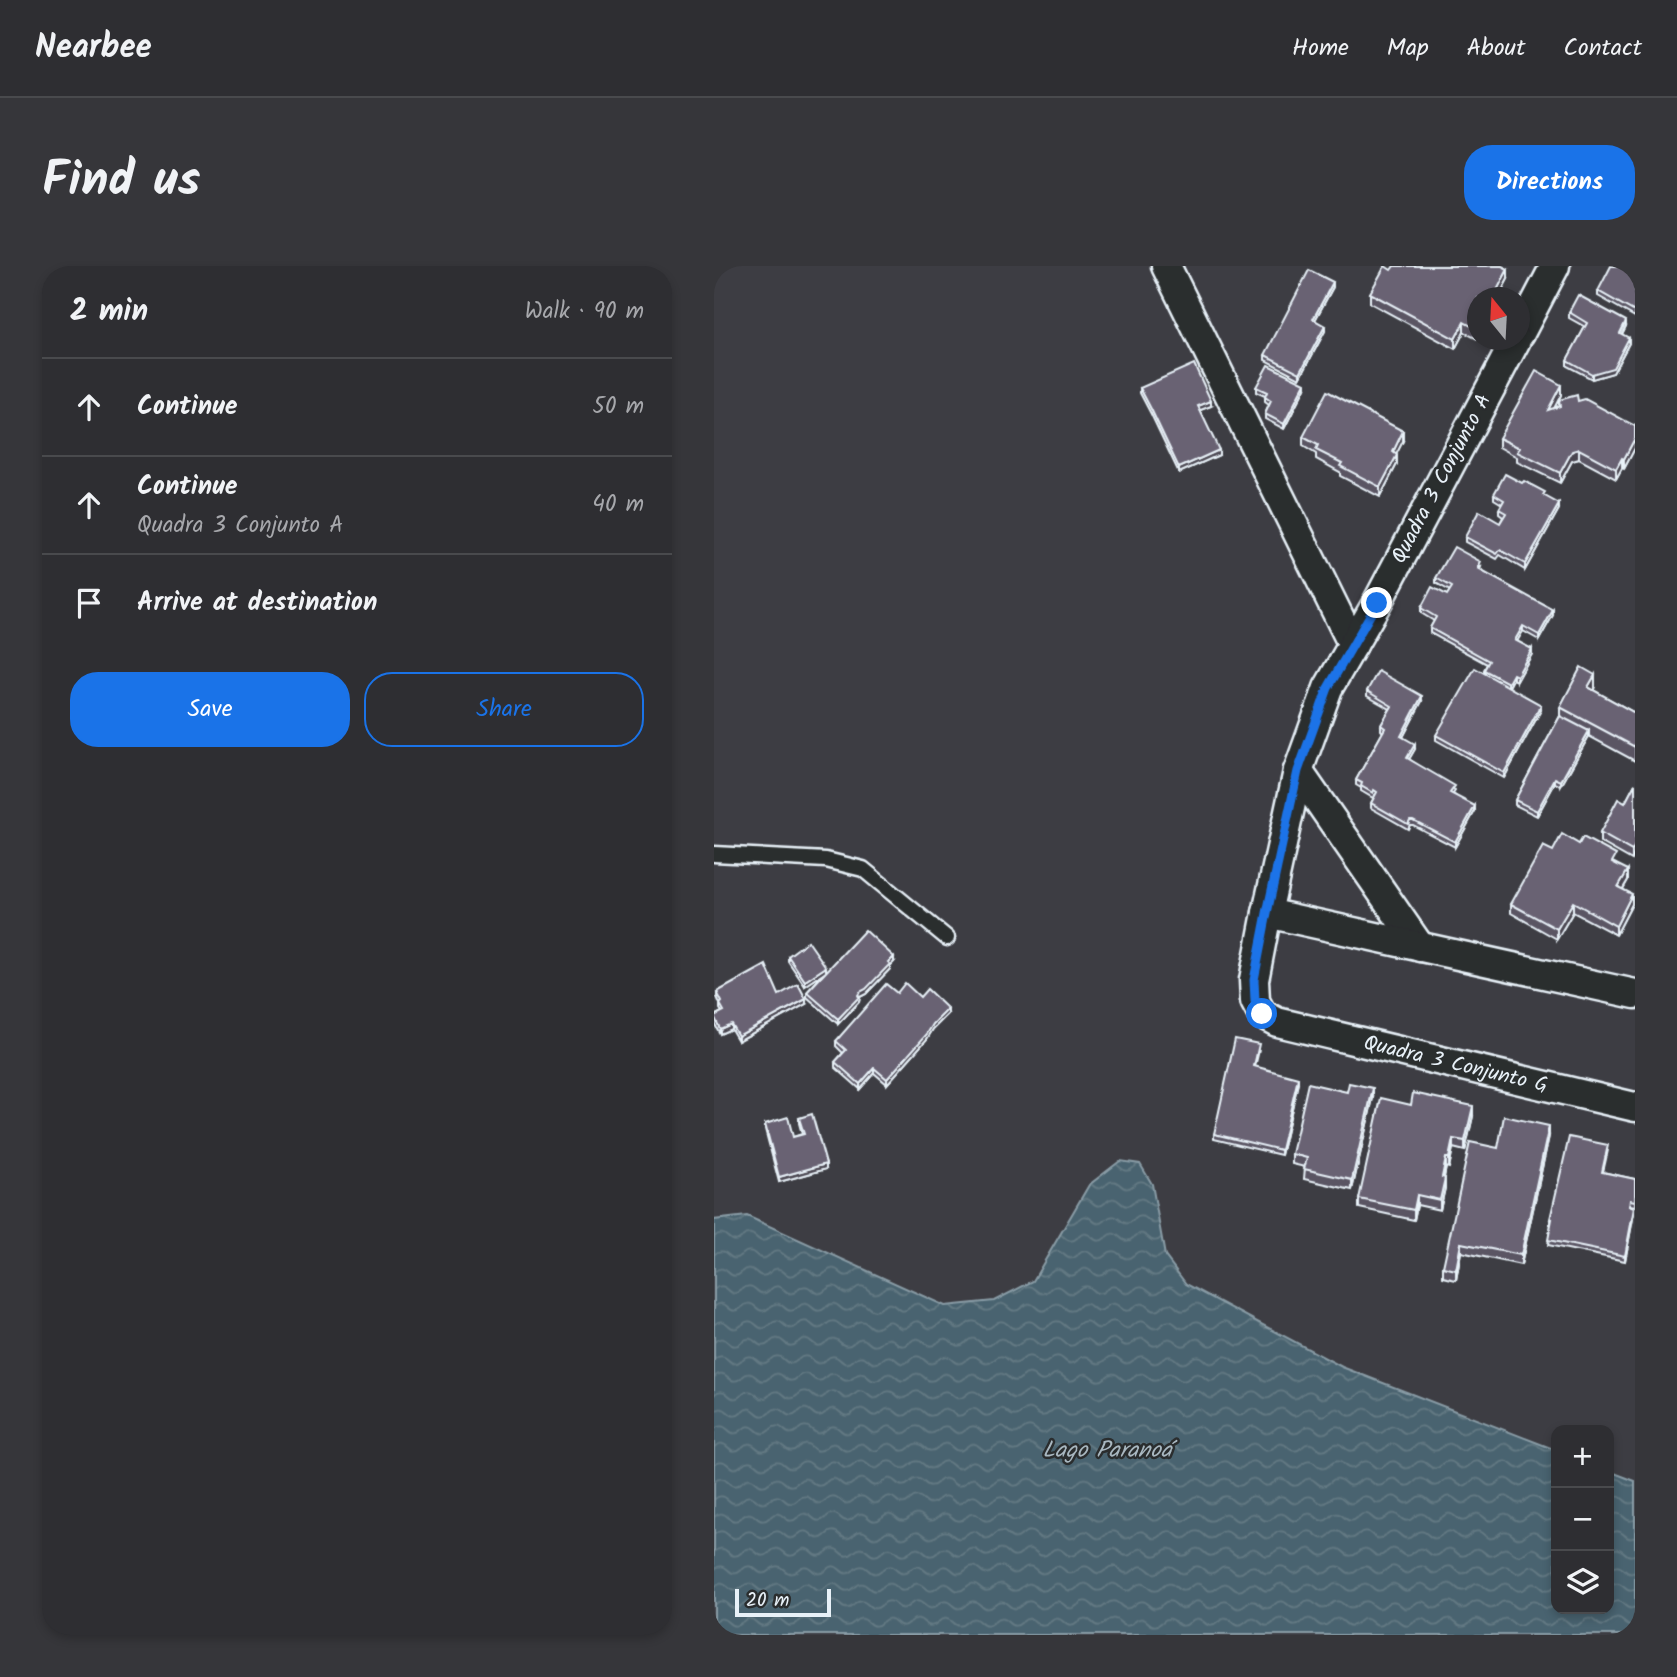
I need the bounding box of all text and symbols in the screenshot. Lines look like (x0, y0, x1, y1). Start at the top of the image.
text: Nearbee (35, 22, 152, 75)
text: Home (1292, 29, 1349, 68)
text: Map (1387, 29, 1429, 68)
text: About (1467, 29, 1525, 68)
text: Contact (1563, 29, 1642, 68)
text: Find us (42, 143, 200, 221)
button: Directions (1464, 145, 1635, 220)
north arrow (1467, 287, 1530, 350)
text: 2 min (70, 288, 148, 336)
text: Walk · 90 m (525, 294, 644, 330)
text: Continue (137, 386, 238, 428)
icon: ahead (70, 388, 108, 426)
street label: Quadra 3 Conjunto A (1383, 388, 1501, 570)
text: 50 m (593, 389, 644, 425)
text: Continue (137, 466, 238, 508)
icon: ahead (70, 486, 108, 524)
text: 40 m (592, 487, 644, 523)
text: Quadra 3 Conjunto A (137, 508, 343, 544)
text: Arrive at destination (137, 582, 377, 624)
icon: arrive (70, 584, 108, 622)
route end (1361, 587, 1392, 618)
button: Save (70, 672, 350, 747)
button: Share (364, 672, 644, 747)
route start (1246, 998, 1277, 1029)
street label: Quadra 3 Conjunto G (1360, 1027, 1551, 1102)
map controls (1551, 1425, 1614, 1614)
button: + (1551, 1425, 1614, 1488)
water label: Lago Paranoá (1042, 1433, 1178, 1469)
button: − (1551, 1488, 1614, 1551)
button: layers (1551, 1551, 1614, 1614)
scale bar (735, 1586, 831, 1618)
text: 20 m (746, 1586, 789, 1616)

